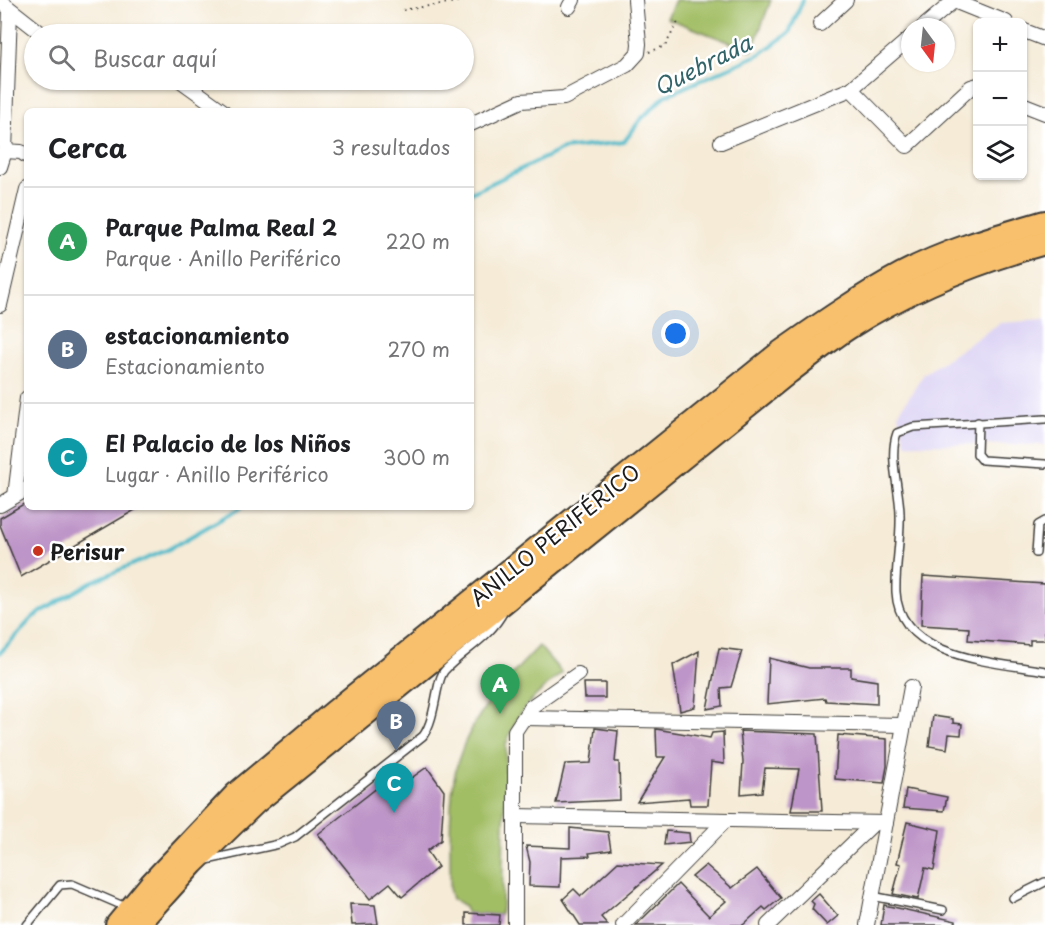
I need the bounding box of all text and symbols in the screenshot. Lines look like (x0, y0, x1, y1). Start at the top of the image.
north arrow (901, 18, 955, 72)
map controls (973, 18, 1027, 180)
button: + (973, 18, 1027, 72)
search box (24, 24, 474, 90)
water label: Quebrada (647, 25, 758, 103)
icon: search (45, 41, 78, 74)
text: Buscar aquí (93, 41, 217, 74)
button: − (973, 72, 1027, 126)
button: layers (973, 126, 1027, 180)
text: Cerca (48, 128, 127, 167)
text: 3 resultados (332, 132, 450, 162)
text: Parque Palma Real 2 (105, 210, 337, 243)
text: A (60, 226, 75, 256)
text: 220 m (386, 226, 450, 256)
text: Parque · Anillo Periférico (105, 243, 341, 273)
text: estacionamiento (105, 318, 289, 351)
your location (661, 319, 690, 348)
text: B (61, 334, 74, 364)
text: 270 m (387, 334, 450, 364)
text: Estacionamiento (105, 351, 265, 381)
text: El Palacio de los Niños (105, 426, 351, 459)
text: C (60, 442, 75, 472)
text: 300 m (383, 442, 450, 472)
street label: ANILLO PERIFÉRICO (462, 455, 646, 613)
text: Lugar · Anillo Periférico (105, 459, 328, 489)
place label: Perisur (50, 535, 125, 567)
marker: Perisur (31, 544, 45, 558)
pin: A (480, 664, 520, 714)
pin: B (376, 702, 416, 751)
pin: C (374, 764, 414, 813)

